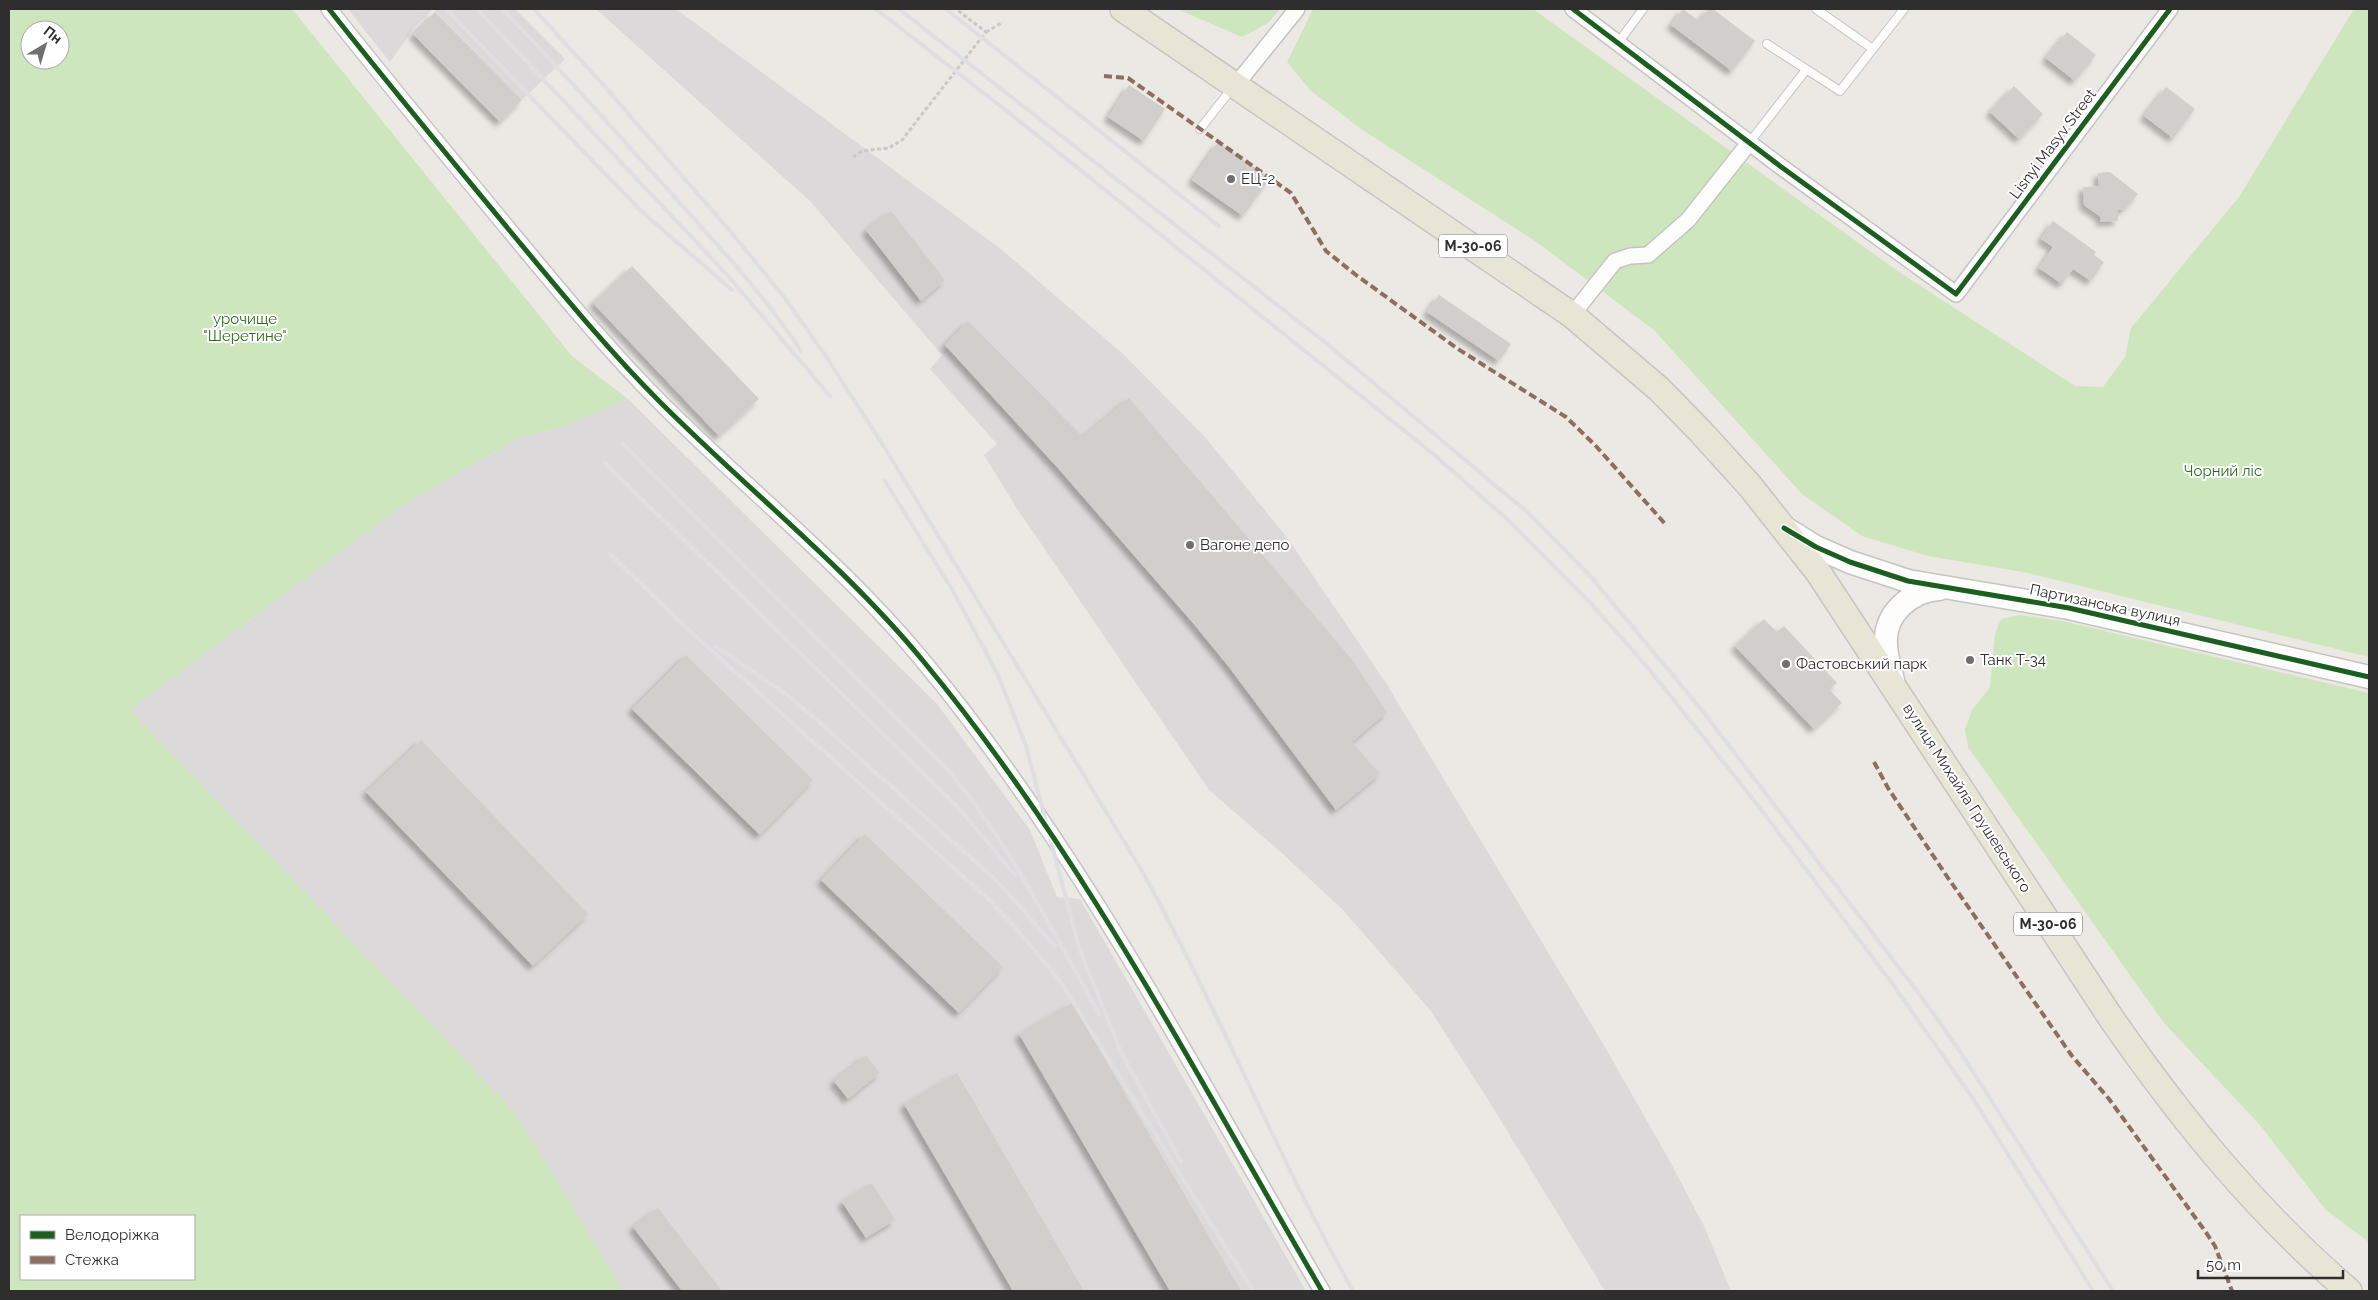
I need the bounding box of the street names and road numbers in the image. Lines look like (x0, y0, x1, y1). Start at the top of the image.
street label: Lisnyi Masyv Street (2006, 86, 2100, 202)
road number: М-30-06 (1439, 235, 1507, 258)
street label: Партизанська вулиця (2028, 580, 2182, 630)
street label: вулиця Михайла Грушевського (1899, 700, 2035, 896)
road number: М-30-06 (2014, 912, 2082, 936)

